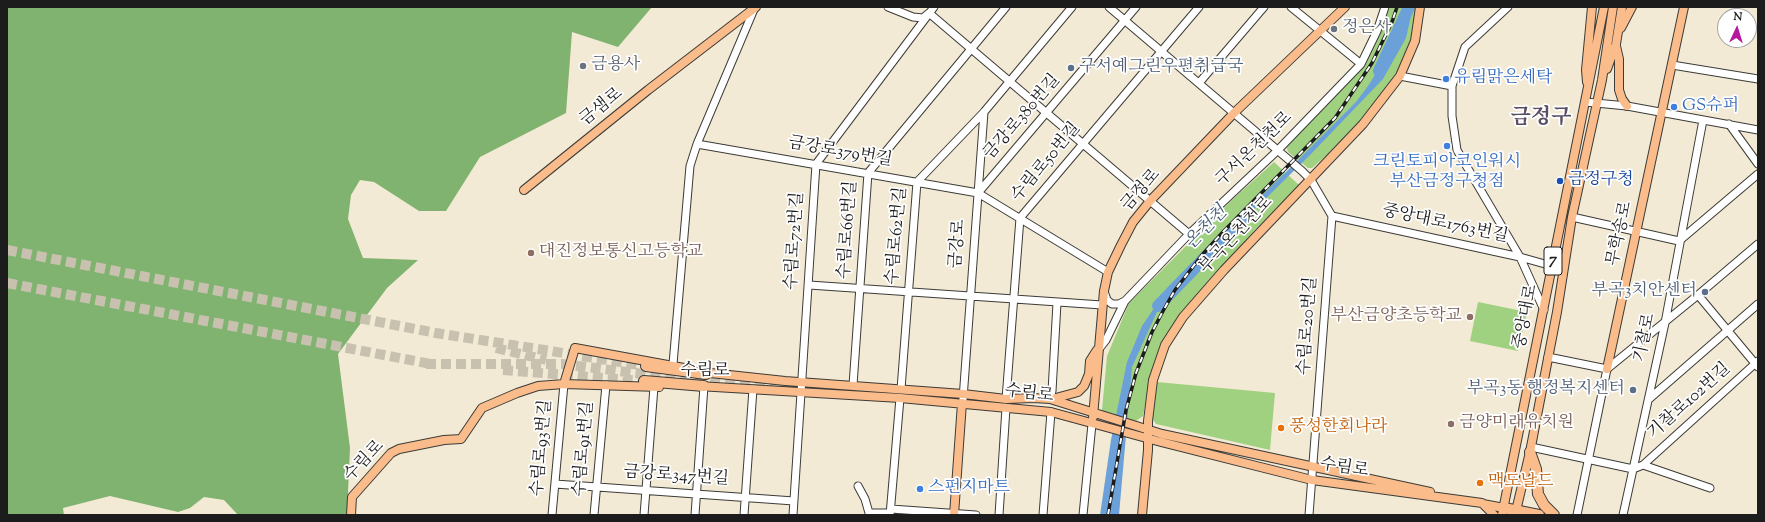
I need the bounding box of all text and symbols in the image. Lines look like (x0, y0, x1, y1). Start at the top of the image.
north arrow (1717, 8, 1757, 48)
text: N (1733, 9, 1743, 25)
place label: 정은사 (1342, 19, 1391, 39)
marker: 정은사 (1329, 24, 1339, 34)
place label: 금용사 (591, 56, 640, 76)
place label: 구서예그린우편취급국 (1079, 58, 1243, 78)
marker: 금용사 (578, 61, 588, 71)
marker: 구서예그린우편취급국 (1066, 63, 1076, 73)
place label: 유림맑은세탁 (1454, 69, 1553, 89)
street label: 금강로380번길 (980, 71, 1066, 165)
marker: 유림맑은세탁 (1441, 74, 1451, 84)
street label: 금샘로 (576, 85, 628, 131)
place label: GS슈퍼 (1682, 97, 1739, 117)
marker: GS슈퍼 (1669, 102, 1679, 112)
district label: 금정구 (1511, 106, 1571, 132)
street label: 구서온천천로 (1212, 108, 1298, 192)
street label: 수림로50번길 (1008, 119, 1086, 207)
street label: 금강로379번길 (786, 134, 894, 172)
marker: 크린토피아코인워시 부산금정구청점 (1442, 141, 1452, 151)
place label: 크린토피아코인워시 부산금정구청점 (1373, 153, 1521, 193)
street label: 금정로 (1118, 166, 1166, 216)
place label: 금정구청 (1568, 171, 1634, 191)
marker: 금정구청 (1555, 176, 1565, 186)
street label: 수림로66번길 (835, 180, 863, 280)
street label: 수림로62번길 (884, 186, 912, 286)
street label: 수림로72번길 (782, 191, 810, 291)
street label: 부곡온천천로 (1196, 193, 1278, 279)
street label: 무학송로 (1604, 200, 1638, 268)
street label: 중앙대로1763번길 (1380, 202, 1510, 248)
water label: 온천천 (1181, 203, 1233, 255)
street label: 금강로 (947, 219, 971, 269)
place label: 대진정보통신고등학교 (539, 243, 703, 263)
road number: 7 (1544, 247, 1562, 275)
marker: 대진정보통신고등학교 (526, 248, 536, 258)
street label: 수림로20번길 (1295, 276, 1323, 376)
place label: 부곡3치안센터 (1592, 282, 1697, 302)
street label: 중앙대로 (1511, 283, 1543, 351)
marker: 부곡3치안센터 (1700, 287, 1710, 297)
place label: 부산금양초등학교 (1331, 307, 1462, 327)
marker: 부산금양초등학교 (1465, 312, 1475, 322)
street label: 기찰로 (1631, 312, 1661, 364)
street label: 기찰로102번길 (1644, 359, 1736, 445)
street label: 수림로 (680, 361, 730, 383)
place label: 부곡3동 행정복지센터 (1467, 380, 1625, 400)
street label: 수림로 (1003, 382, 1055, 408)
marker: 부곡3동 행정복지센터 (1628, 385, 1638, 395)
street label: 수림로93번길 (529, 399, 557, 497)
street label: 수림로91번길 (571, 400, 599, 498)
place label: 금양미래유치원 (1459, 414, 1574, 434)
place label: 풍성한회나라 (1289, 418, 1388, 438)
marker: 금양미래유치원 (1446, 419, 1456, 429)
marker: 풍성한회나라 (1276, 423, 1286, 433)
street label: 수림로 (341, 437, 389, 487)
street label: 수림로 (1318, 455, 1370, 483)
street label: 금강로347번길 (622, 463, 730, 491)
place label: 맥도날드 (1488, 473, 1554, 493)
marker: 맥도날드 (1475, 478, 1485, 488)
place label: 스펀지마트 (928, 479, 1010, 499)
marker: 스펀지마트 (915, 484, 925, 494)

